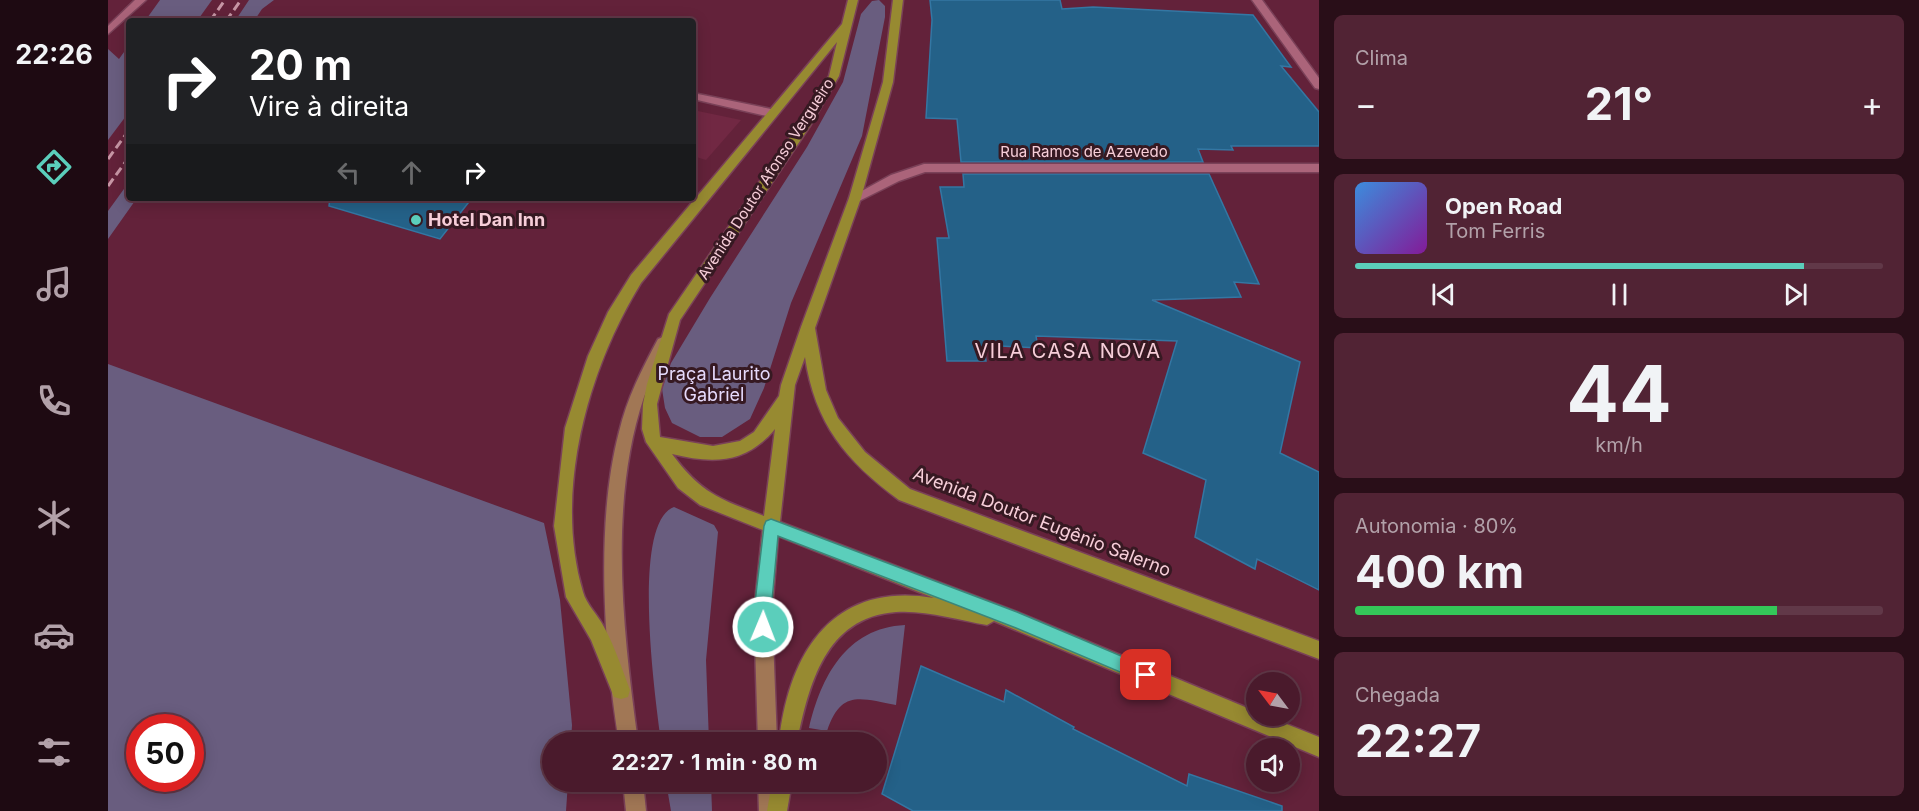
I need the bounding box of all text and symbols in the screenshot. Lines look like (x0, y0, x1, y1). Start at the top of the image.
text: 22:26 (15, 38, 93, 71)
text: 20 m (249, 39, 352, 90)
icon: right (150, 42, 228, 120)
text: Clima (1355, 46, 1408, 70)
street label: Avenida Doutor Afonso Vergueiro (693, 75, 838, 283)
text: 21° (1585, 76, 1653, 131)
text: − (1355, 84, 1377, 124)
text: + (1861, 84, 1883, 124)
text: Vire à direita (249, 90, 409, 123)
street label: Rua Ramos de Azevedo (1000, 142, 1168, 161)
icon: directions (33, 146, 75, 188)
icon: left (332, 156, 365, 189)
icon: ahead (395, 156, 428, 189)
icon: right (458, 156, 491, 189)
text: Open Road (1445, 193, 1562, 219)
place label: Hotel Dan Inn (428, 209, 545, 230)
marker: Hotel Dan Inn (409, 213, 423, 227)
text: Tom Ferris (1445, 219, 1545, 243)
icon: music (33, 263, 75, 305)
icon: previous (1427, 278, 1460, 311)
icon: pause (1603, 278, 1636, 311)
icon: next (1779, 278, 1812, 311)
district label: VILA CASA NOVA (974, 339, 1162, 363)
text: 44 (1566, 346, 1672, 441)
park label: Praça Laurito Gabriel (658, 363, 770, 405)
icon: phone (33, 380, 75, 422)
text: km/h (1595, 433, 1643, 457)
street label: Avenida Doutor Eugênio Salerno (910, 463, 1174, 580)
icon: climate (33, 497, 75, 539)
text: Autonomia · 80% (1355, 514, 1518, 538)
text: 400 km (1355, 544, 1524, 599)
position arrow (731, 595, 795, 659)
icon: car (33, 614, 75, 656)
pin (1120, 649, 1171, 700)
icon: arrive (1129, 658, 1162, 691)
north arrow (1246, 672, 1300, 726)
map controls (1246, 672, 1300, 792)
text: Chegada (1355, 683, 1440, 707)
text: 22:27 (1355, 713, 1481, 768)
speed limit sign: 50 (126, 714, 204, 792)
icon: filters (33, 731, 75, 773)
button: sound (1246, 738, 1300, 792)
text: 22:27 · 1 min · 80 m (611, 749, 818, 775)

